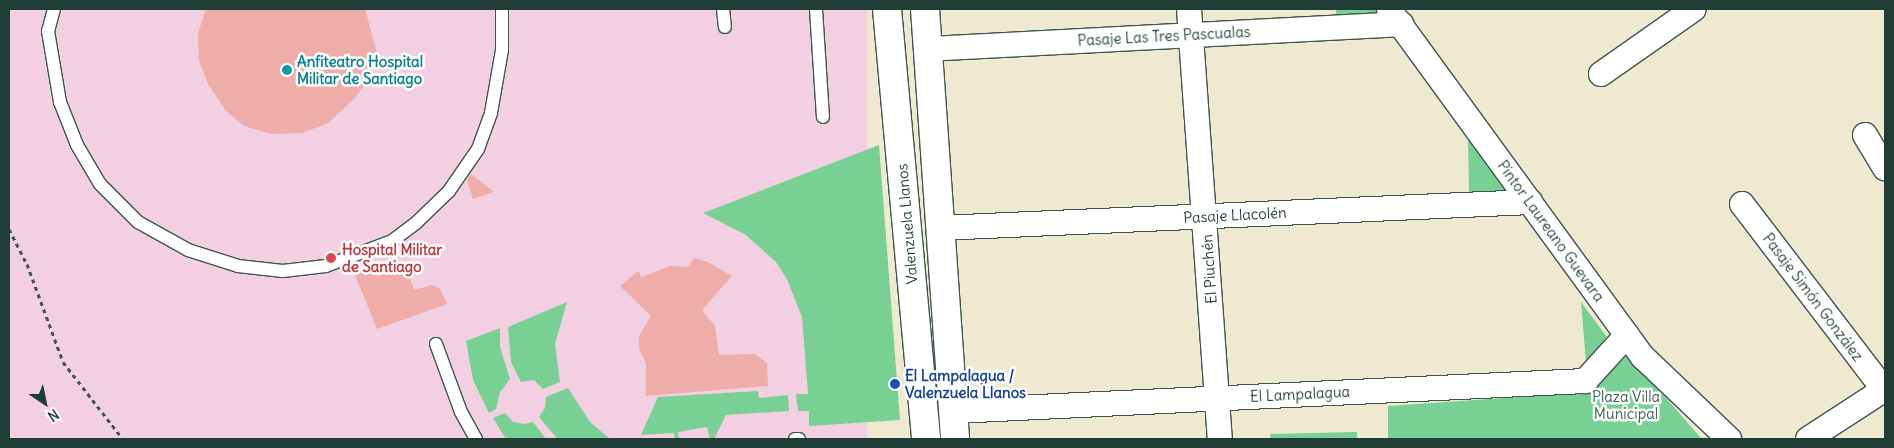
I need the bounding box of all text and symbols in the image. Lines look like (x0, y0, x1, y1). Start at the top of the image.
street label: Pasaje Las Tres Pascualas (1077, 22, 1251, 50)
place label: Anfiteatro Hospital Militar de Santiago (297, 52, 423, 87)
marker: Anfiteatro Hospital Militar de Santiago (281, 64, 293, 76)
street label: Pintor Laureano Guevara (1494, 157, 1608, 305)
street label: Valenzuela Llanos (893, 163, 921, 285)
street label: Pasaje Llacolén (1183, 203, 1287, 227)
street label: Pasaje Simón González (1759, 230, 1867, 364)
street label: El Piuchén (1198, 234, 1220, 304)
place label: Hospital Militar de Santiago (342, 240, 442, 275)
marker: Hospital Militar de Santiago (324, 251, 338, 265)
place label: El Lampalagua / Valenzuela Llanos (905, 366, 1026, 401)
north arrow (20, 378, 70, 428)
marker: El Lampalagua / Valenzuela Llanos (889, 378, 901, 390)
street label: El Lampalagua (1250, 382, 1350, 406)
park label: Plaza Villa Municipal (1592, 387, 1660, 422)
text: N (44, 405, 62, 426)

